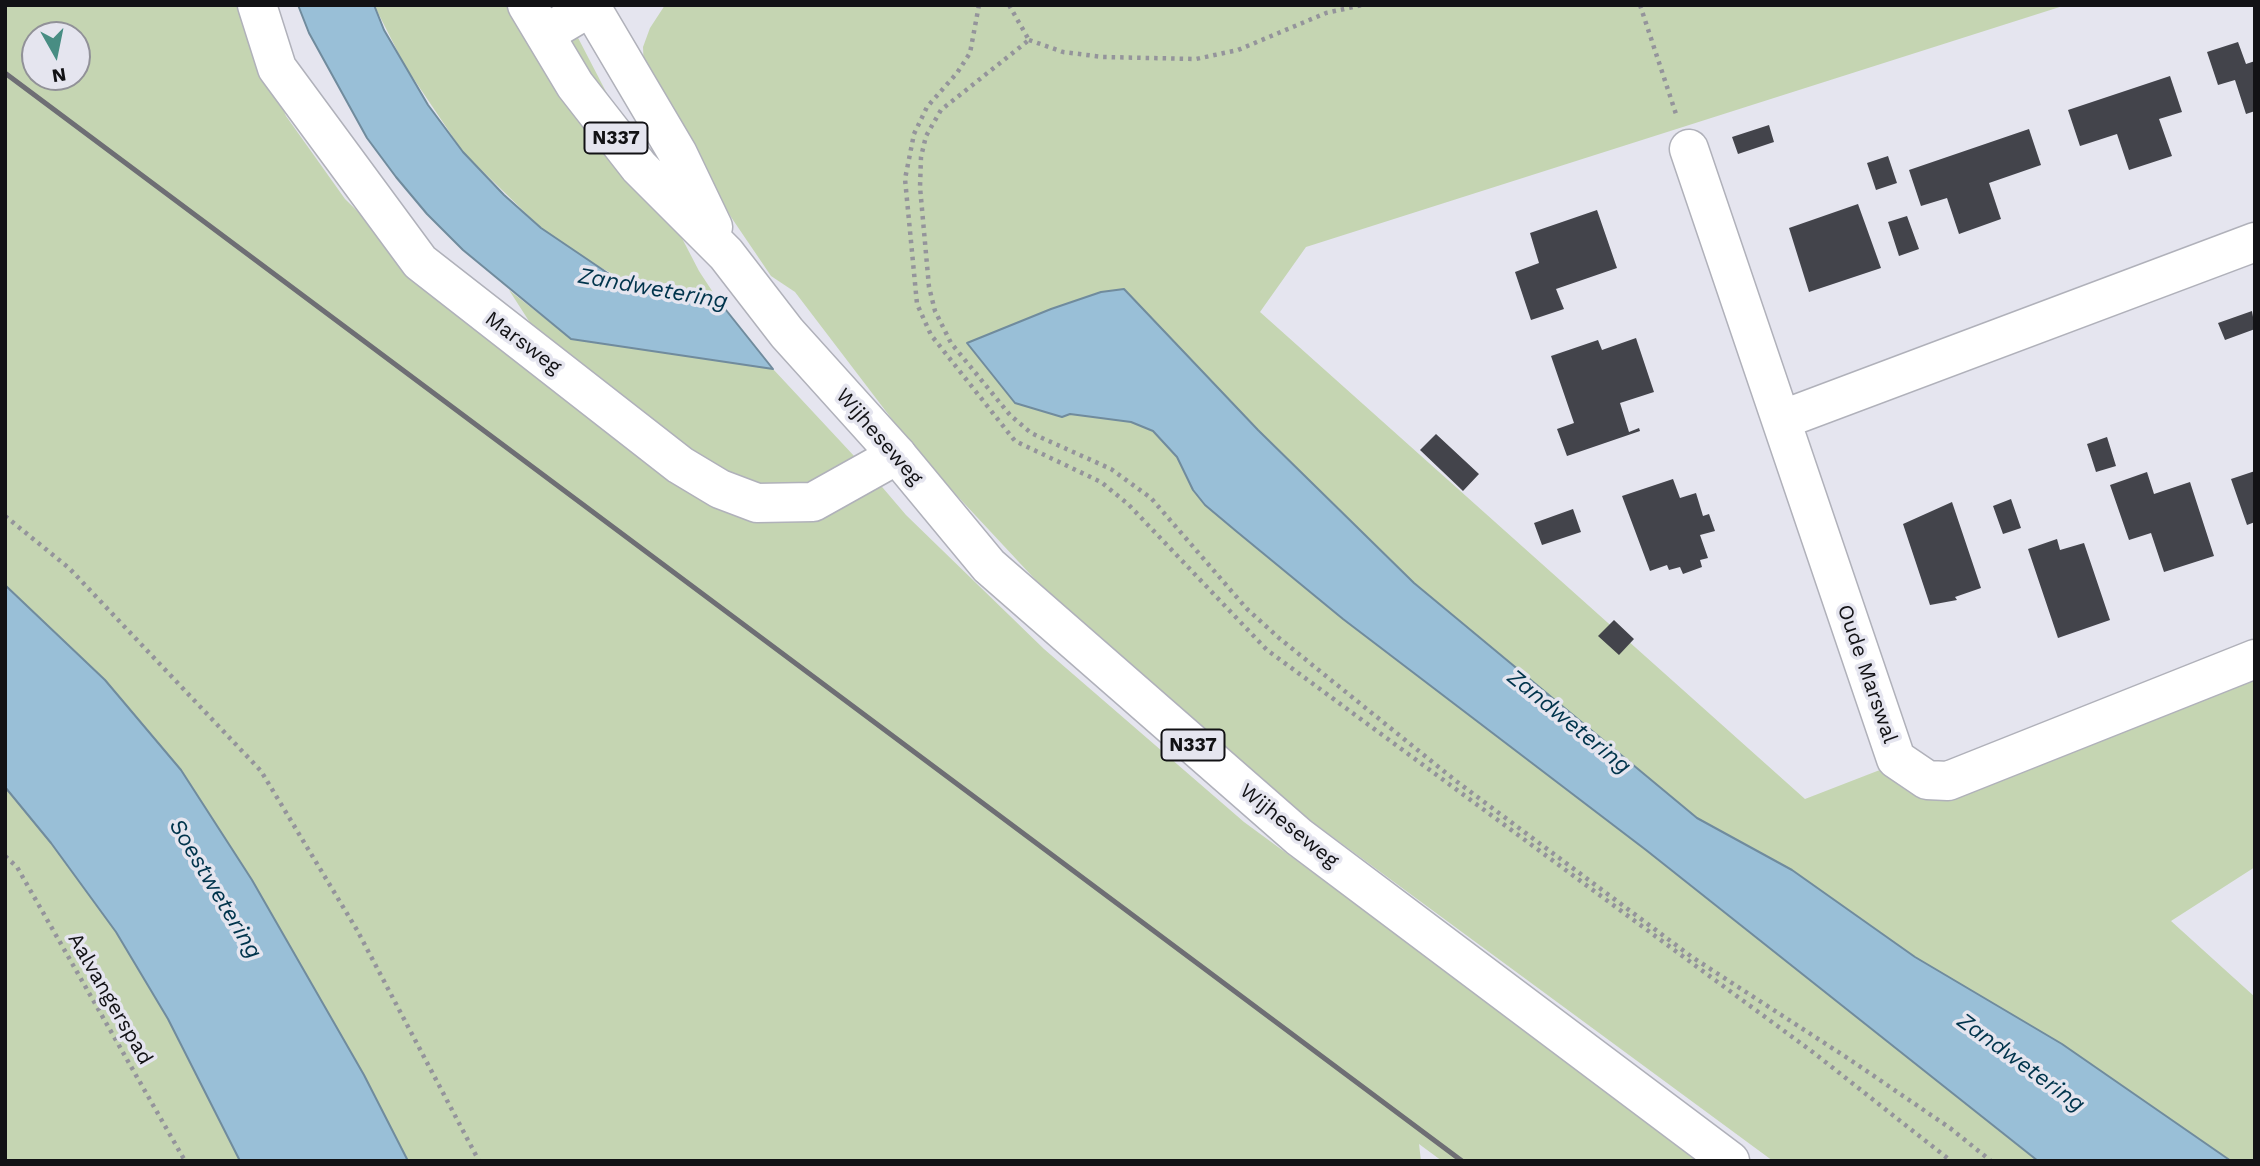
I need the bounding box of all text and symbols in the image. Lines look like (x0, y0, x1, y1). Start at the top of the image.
north arrow (21, 21, 91, 91)
text: N (50, 63, 68, 88)
road number: N337 (584, 122, 648, 154)
water label: Zandwetering (576, 262, 730, 316)
street label: Marsweg (480, 306, 566, 380)
street label: Wijheseweg (830, 383, 928, 491)
street label: Oude Marswal (1831, 601, 1903, 747)
water label: Zandwetering (1502, 664, 1636, 780)
road number: N337 (1162, 730, 1224, 760)
street label: Wijheseweg (1234, 778, 1344, 874)
water label: Soestwetering (162, 814, 268, 964)
street label: Aalvangerspad (62, 929, 158, 1069)
water label: Zandwetering (1952, 1007, 2090, 1119)

